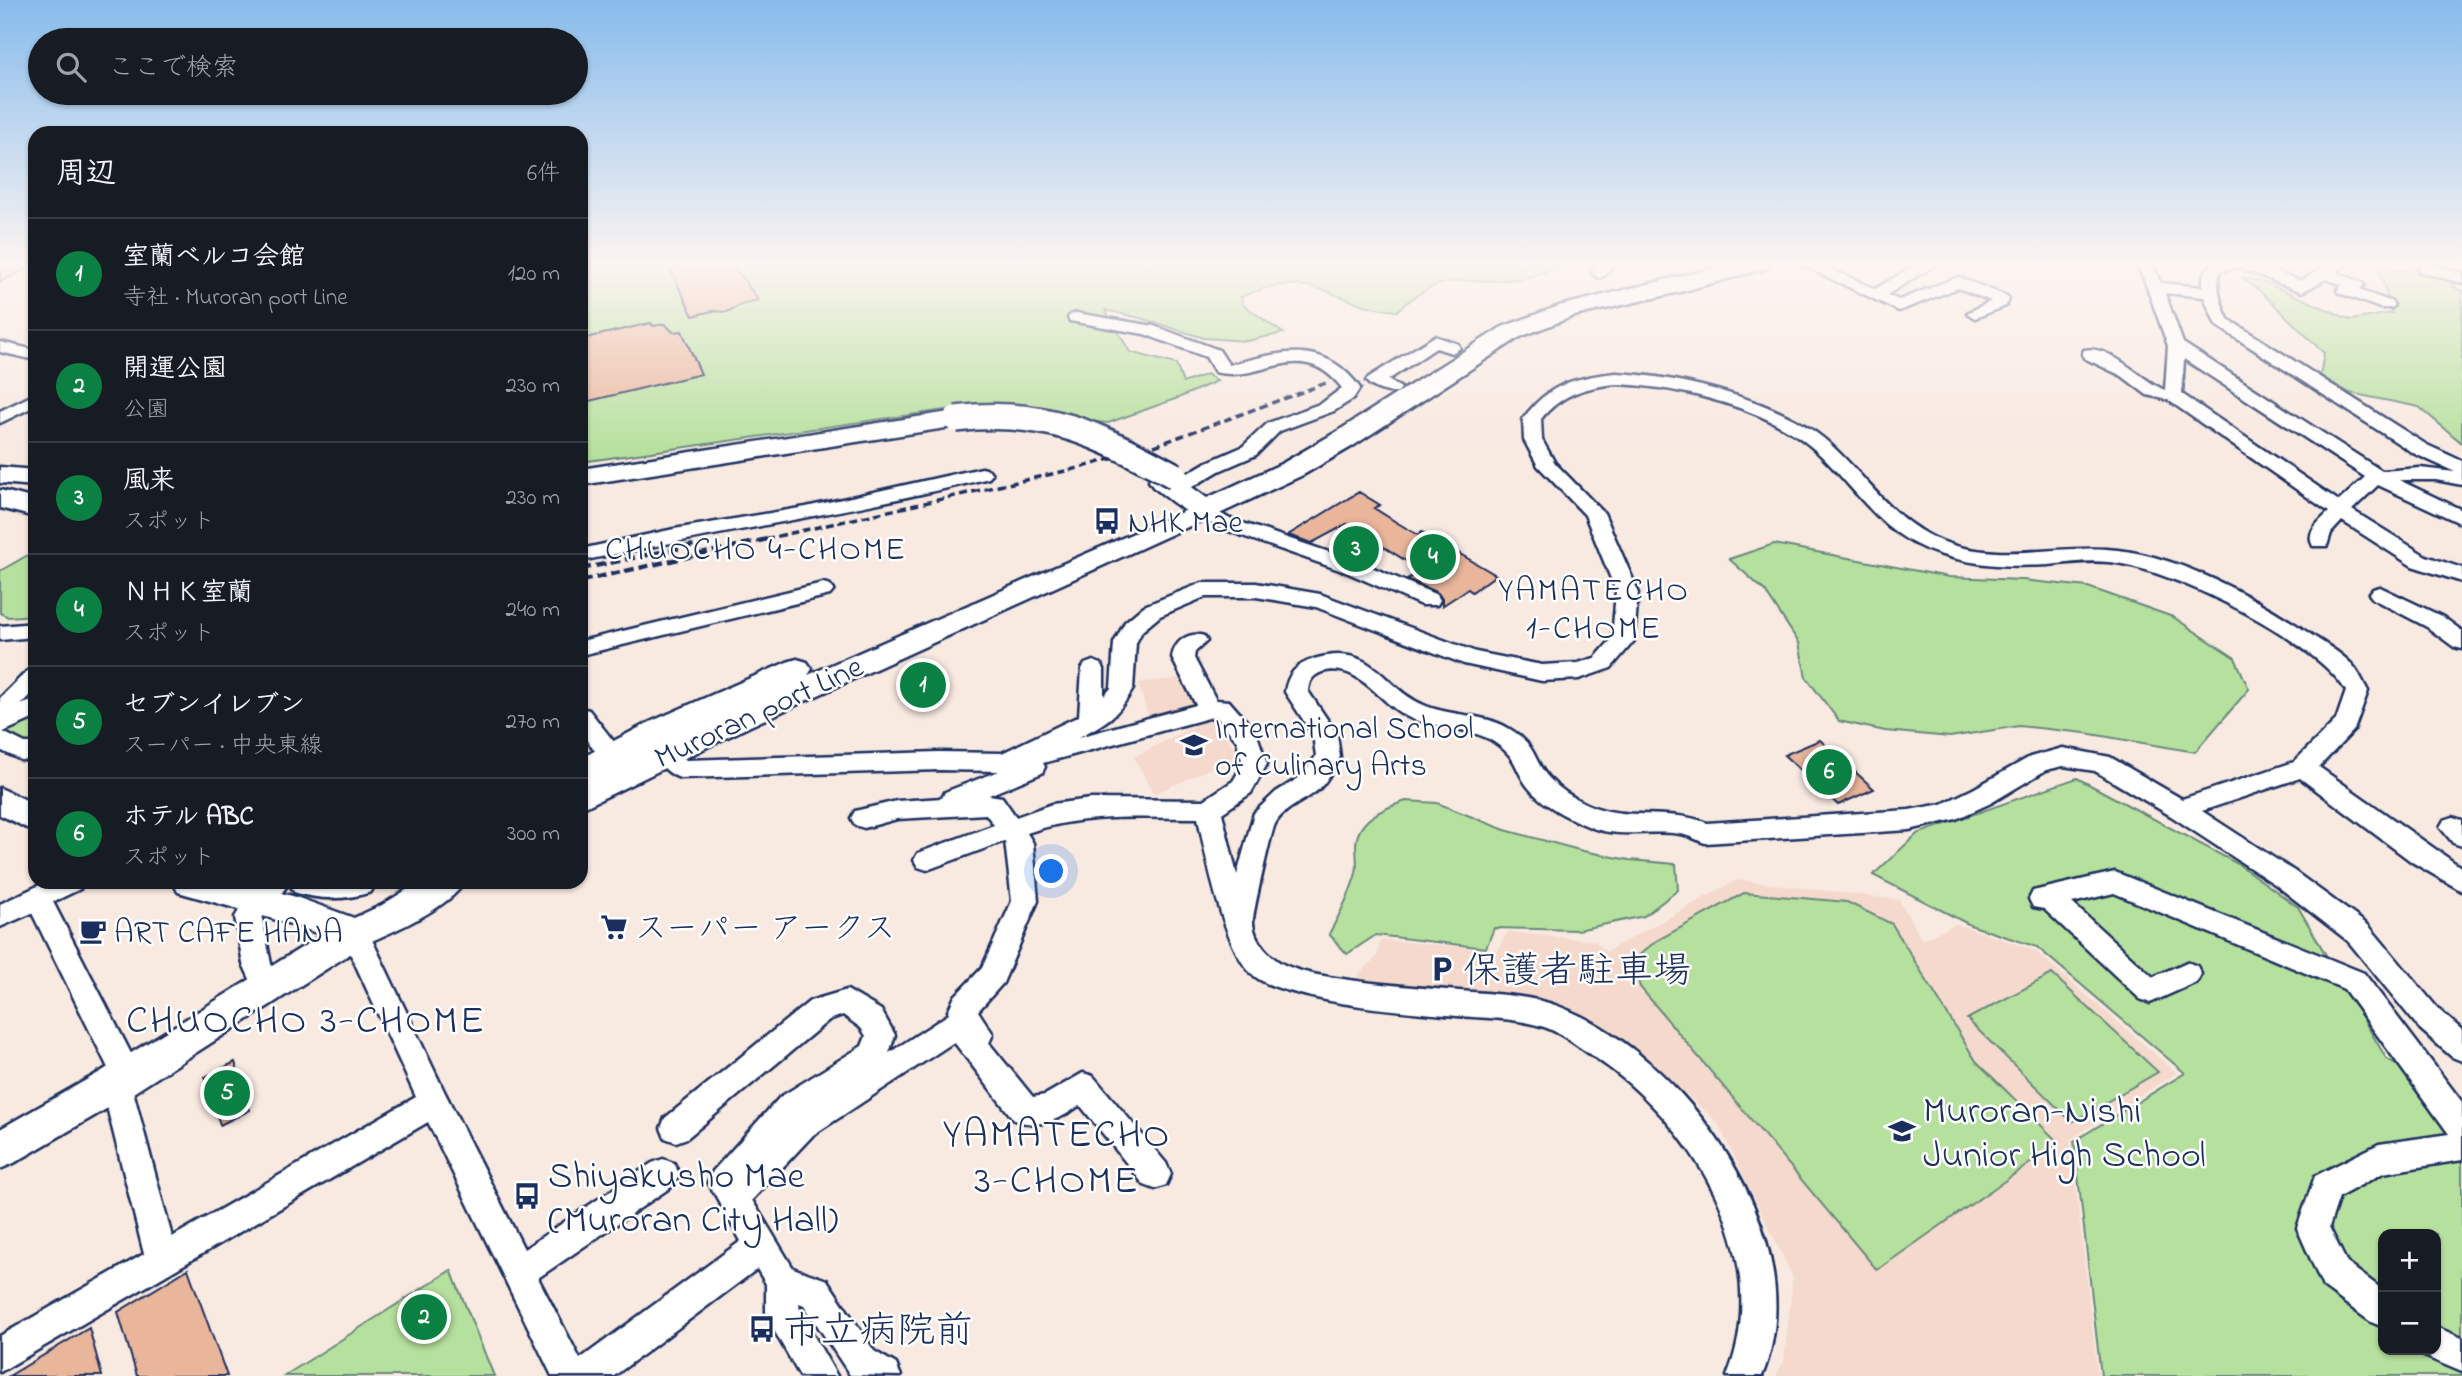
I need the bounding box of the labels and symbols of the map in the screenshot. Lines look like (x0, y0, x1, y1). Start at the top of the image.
place label: NHK Mae (1128, 501, 1243, 548)
bus stop icon: NHK Mae (1092, 506, 1122, 536)
pin: 3 (1333, 523, 1379, 575)
district label: CHUOCHO 4-CHOME (605, 527, 907, 575)
pin: 4 (1410, 531, 1456, 583)
district label: YAMATECHO 1-CHOME (1498, 568, 1690, 654)
street label: Muroran port Line (647, 645, 872, 783)
pin: 1 (900, 659, 946, 711)
place label: International School of Culinary Arts (1215, 707, 1474, 791)
school or university icon: International School of Culinary Arts (1179, 730, 1209, 760)
pin: 6 (1806, 746, 1852, 798)
your location (1034, 854, 1068, 888)
place label: スーパー アークス (635, 907, 896, 954)
place label: ART CAFE HANA (114, 911, 343, 958)
supermarket icon: スーパー アークス (599, 912, 629, 942)
cafe icon: ART CAFE HANA (78, 916, 108, 946)
place label: 保護者駐車場 (1463, 945, 1691, 1001)
parking icon: 保護者駐車場 (1427, 954, 1457, 984)
district label: CHUOCHO 3-CHOME (126, 993, 486, 1052)
pin: 5 (204, 1067, 250, 1119)
place label: Muroran-Nishi Junior High School (1923, 1085, 2206, 1185)
district label: YAMATECHO 3-CHOME (943, 1107, 1171, 1212)
school or university icon: Muroran-Nishi Junior High School (1887, 1116, 1917, 1146)
place label: Shiyakusho Mae (Muroran City Hall) (548, 1150, 838, 1250)
bus stop icon: Shiyakusho Mae (Muroran City Hall) (512, 1181, 542, 1211)
pin: 2 (401, 1291, 447, 1343)
place label: 市立病院前 (783, 1305, 973, 1361)
bus stop icon: 市立病院前 (747, 1314, 777, 1344)

